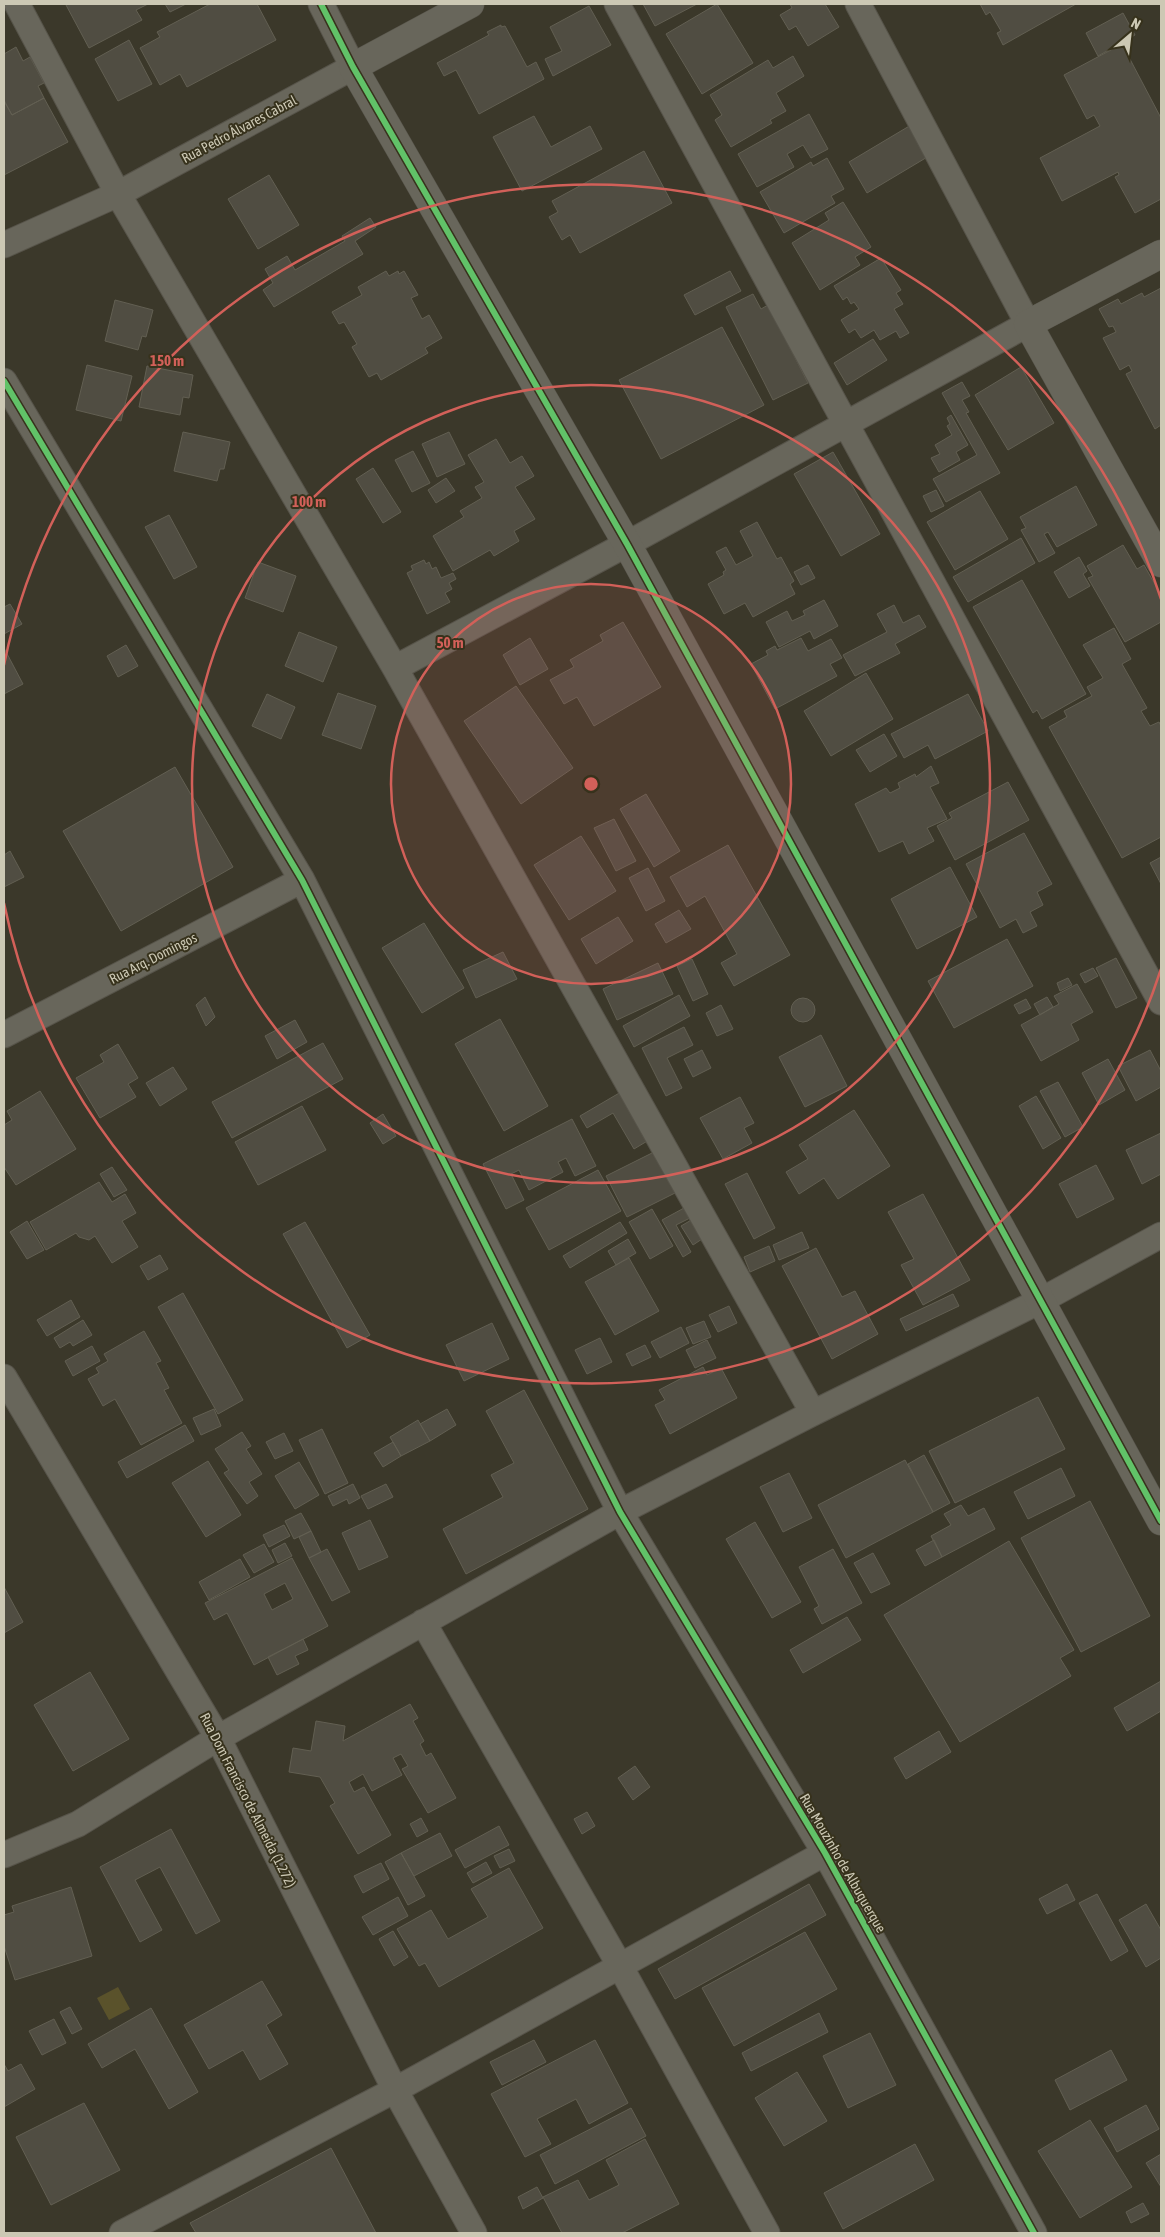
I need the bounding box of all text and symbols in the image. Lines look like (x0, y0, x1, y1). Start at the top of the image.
north arrow (1105, 10, 1155, 60)
text: N (1129, 15, 1144, 33)
street label: Rua Pedro Álvares Cabral (179, 92, 299, 166)
text: 150 m (150, 352, 184, 369)
text: 100 m (292, 493, 326, 510)
text: 50 m (437, 634, 464, 651)
centre of rings (582, 775, 600, 793)
street label: Rua Arq. Domingos (107, 929, 199, 987)
street label: Rua Dom Francisco de Almeida (1.272) (197, 1710, 299, 1890)
street label: Rua Mouzinho de Albuquerque (797, 1791, 889, 1935)

